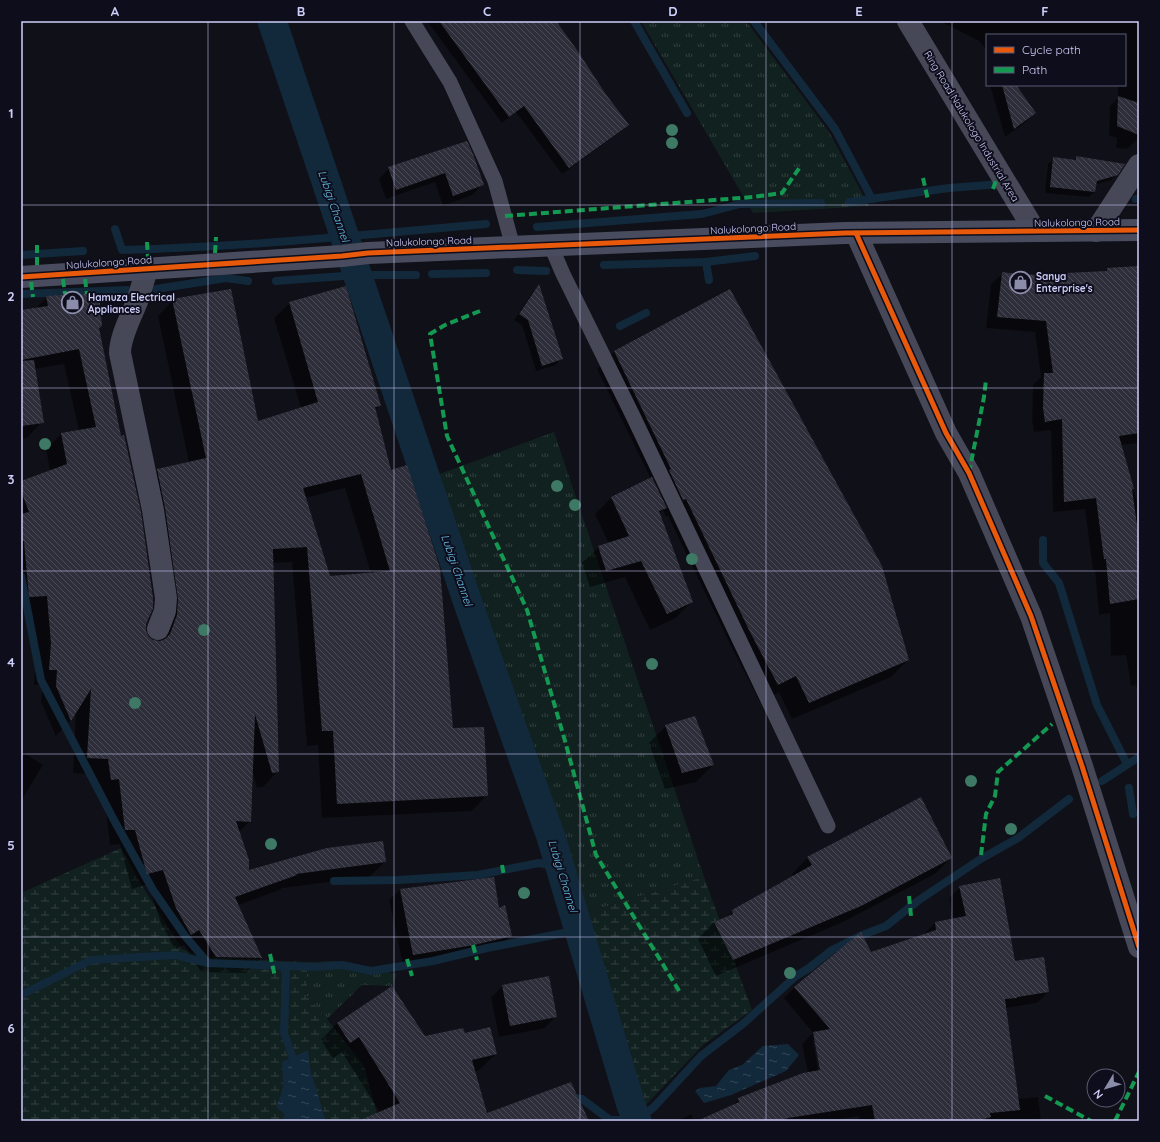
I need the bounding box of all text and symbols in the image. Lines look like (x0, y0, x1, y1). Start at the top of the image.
text: A (111, 3, 120, 19)
text: B (297, 3, 305, 19)
text: C (483, 3, 491, 19)
text: D (668, 3, 678, 19)
text: E (855, 3, 863, 19)
text: F (1041, 3, 1049, 19)
legend (986, 34, 1126, 86)
text: Cycle path (1022, 42, 1081, 57)
street label: Ring Road Nalukologo Industrial Area (921, 48, 1022, 204)
text: Path (1022, 62, 1047, 77)
text: 1 (8, 105, 14, 121)
water label: Lubigi Channel (315, 168, 353, 245)
street label: Nalukolongo Road (1034, 215, 1120, 230)
street label: Nalukolongo Road (710, 220, 796, 237)
street label: Nalukolongo Road (386, 234, 472, 249)
street label: Nalukolongo Road (66, 253, 152, 272)
shop icon: Sanya Enterprise's (1007, 269, 1033, 295)
place label: Sanya Enterprise's (1036, 270, 1093, 295)
text: 2 (7, 288, 15, 304)
shop icon: Hamuza Electrical Appliances (59, 290, 85, 316)
place label: Hamuza Electrical Appliances (88, 291, 175, 316)
text: 3 (8, 471, 15, 487)
water label: Lubigi Channel (438, 532, 476, 609)
text: 4 (7, 654, 15, 670)
text: 5 (7, 837, 15, 853)
water label: Lubigi Channel (545, 838, 581, 915)
text: 6 (7, 1020, 15, 1036)
north arrow (1086, 1068, 1126, 1108)
text: N (1090, 1087, 1106, 1102)

